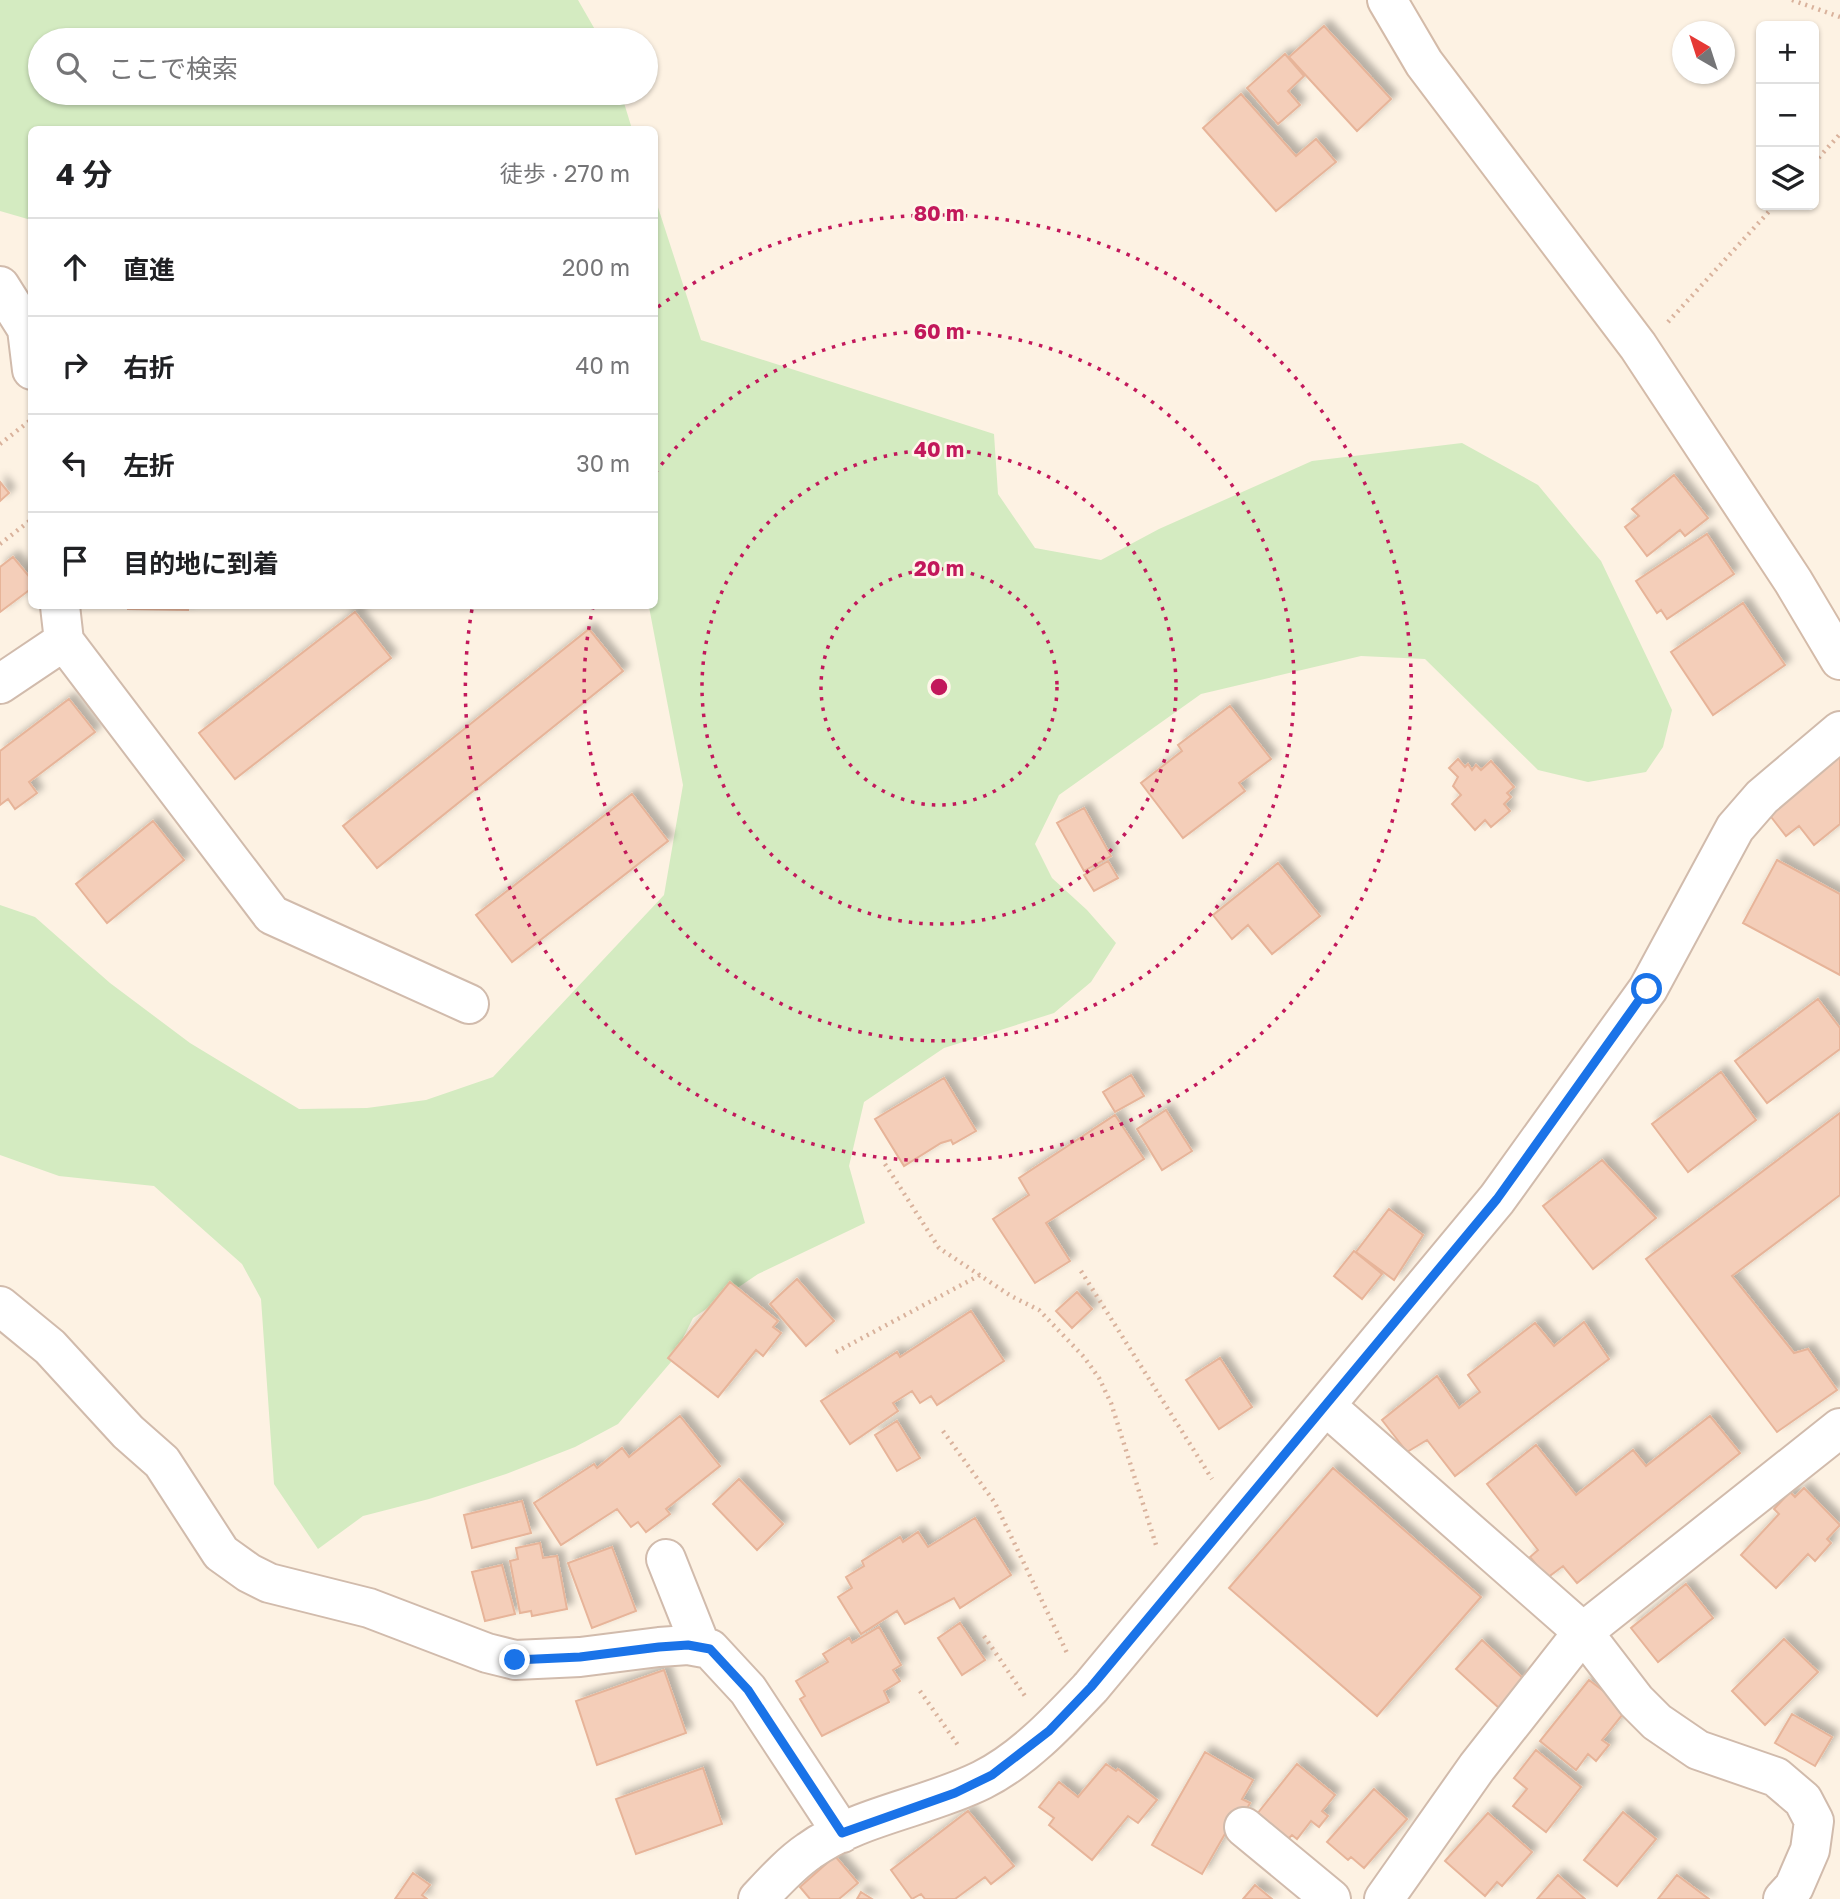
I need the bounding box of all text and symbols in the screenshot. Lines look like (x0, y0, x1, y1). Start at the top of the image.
north arrow (1672, 21, 1735, 84)
map controls (1756, 21, 1819, 210)
button: + (1756, 21, 1819, 84)
search box (28, 28, 658, 105)
icon: search (52, 48, 90, 86)
text: ここで検索 (108, 53, 238, 84)
button: − (1756, 84, 1819, 147)
button: layers (1756, 147, 1819, 210)
text: 4 分 (56, 156, 112, 192)
text: 徒歩 · 270 m (500, 159, 630, 187)
text: 80 m (914, 200, 964, 226)
icon: ahead (56, 248, 94, 286)
text: 200 m (562, 253, 630, 281)
text: 直進 (123, 254, 175, 285)
text: 60 m (914, 318, 964, 344)
icon: right (56, 346, 94, 384)
text: 40 m (576, 351, 630, 379)
text: 右折 (123, 352, 175, 383)
text: 40 m (914, 436, 964, 462)
icon: left (56, 444, 94, 482)
text: 30 m (576, 449, 630, 477)
text: 左折 (123, 450, 175, 481)
icon: arrive (56, 542, 94, 580)
text: 目的地に到着 (123, 548, 279, 579)
text: 20 m (914, 555, 964, 581)
centre of rings (927, 675, 951, 699)
route start (1631, 973, 1662, 1004)
route end (499, 1644, 530, 1675)

